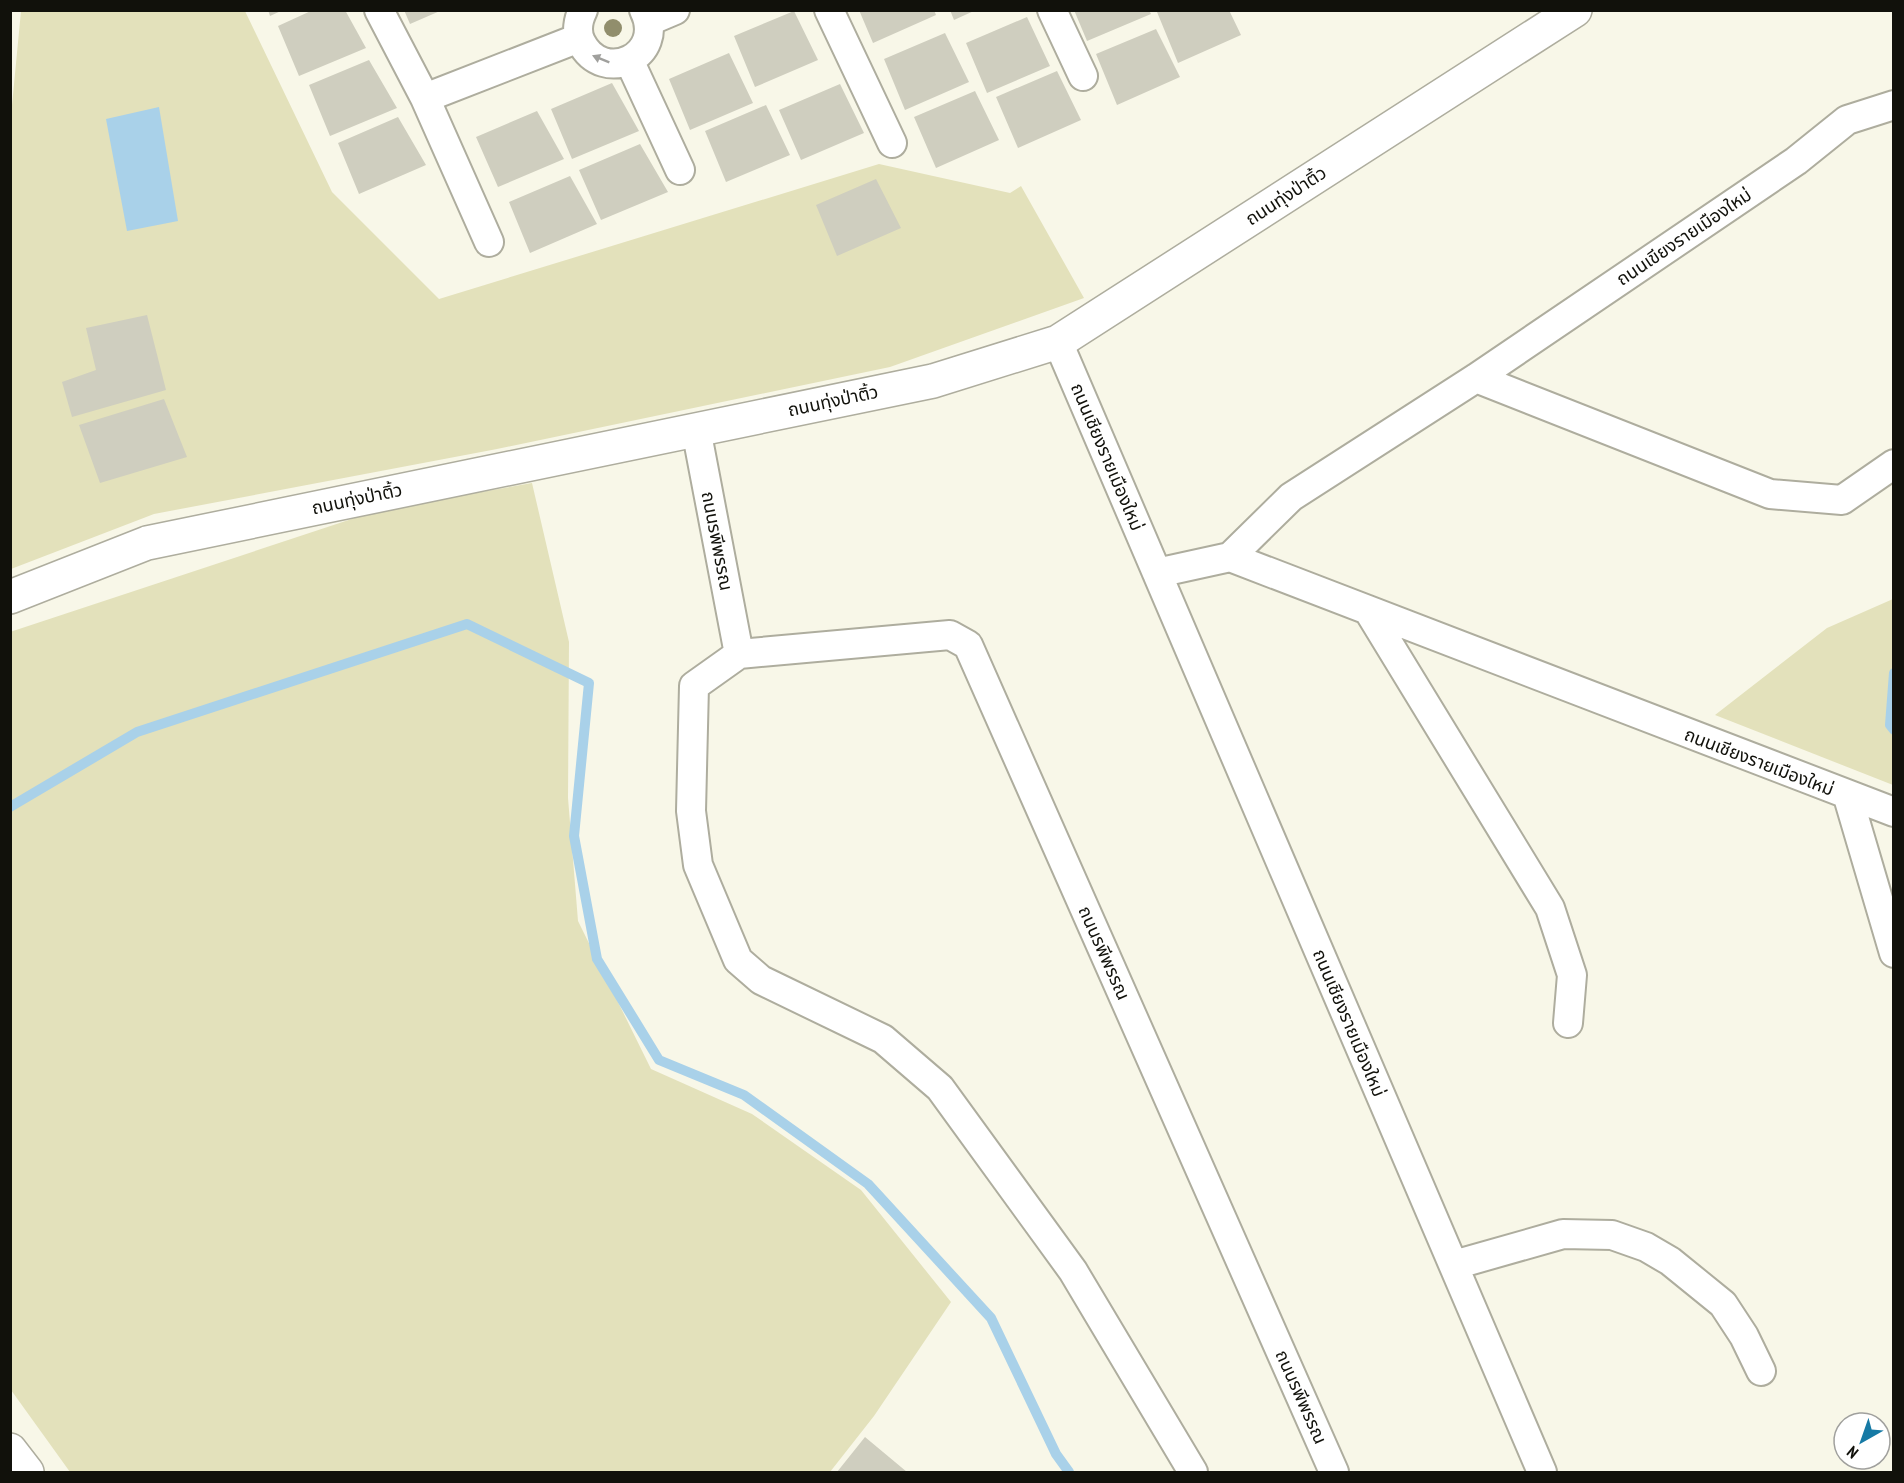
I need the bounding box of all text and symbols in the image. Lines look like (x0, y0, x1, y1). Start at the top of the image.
one-way arrow (591, 54, 609, 64)
street label: ถนนทุ่งป่าติ้ว (1241, 161, 1331, 230)
street label: ถนนเขียงรายเมืองใหม่ (1612, 183, 1756, 290)
street label: ถนนเชียงรายเมืองใหม่ (1066, 379, 1149, 534)
street label: ถนนทุ่งป่าติ้ว (785, 380, 880, 421)
street label: ถนนทุ่งป่าติ้ว (309, 478, 404, 519)
street label: ถนนรพีพรรณ (697, 489, 738, 592)
street label: ถนนเชียงรายเมืองใหม่ (1681, 722, 1837, 801)
street label: ถนนรพีพรรณ (1073, 902, 1135, 1003)
street label: ถนนเชียงรายเมืองใหม่ (1308, 945, 1391, 1100)
street label: ถนนรพีพรรณ (1270, 1346, 1332, 1447)
north arrow (1832, 1411, 1892, 1471)
text: N (1843, 1442, 1862, 1463)

